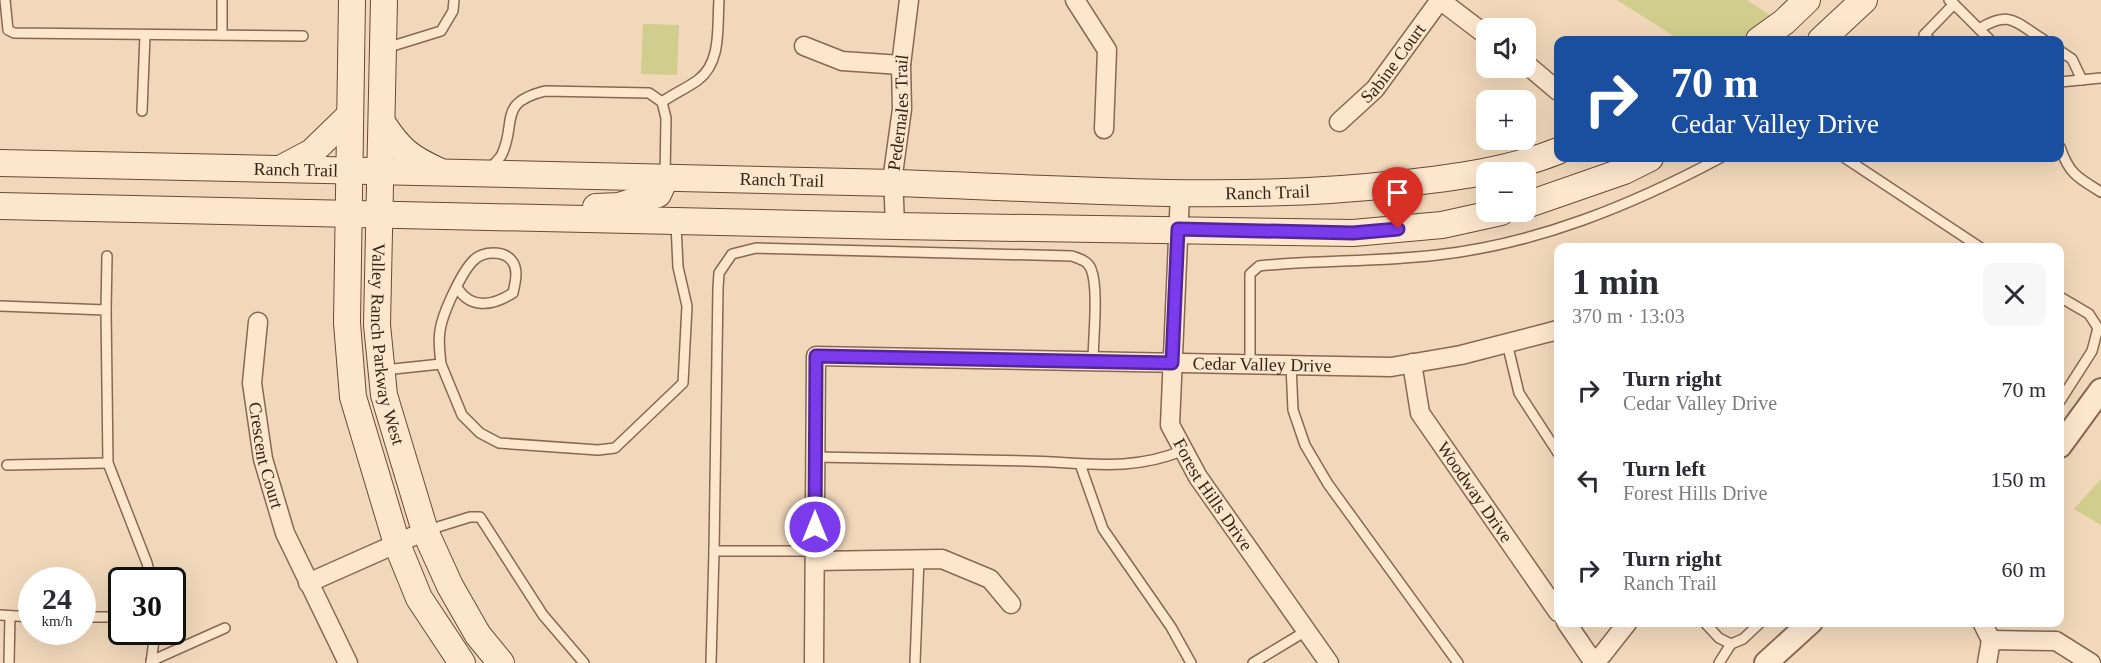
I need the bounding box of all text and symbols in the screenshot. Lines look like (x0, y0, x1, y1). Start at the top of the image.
map controls (1476, 18, 1536, 222)
button: sound (1476, 18, 1536, 78)
street label: Sabine Court (1356, 20, 1429, 107)
street label: Pedernales Trail (884, 53, 912, 172)
icon: right (1572, 60, 1650, 138)
text: 70 m (1671, 60, 1759, 106)
button: + (1476, 90, 1536, 150)
text: Cedar Valley Drive (1671, 109, 1879, 139)
street label: Ranch Trail (253, 159, 338, 181)
button: − (1476, 162, 1536, 222)
pin (1372, 167, 1423, 229)
street label: Ranch Trail (739, 169, 824, 191)
icon: arrive (1381, 176, 1414, 209)
street label: Ranch Trail (1225, 181, 1310, 203)
street label: Valley Ranch Parkway West (367, 243, 408, 447)
text: 1 min (1572, 262, 1659, 302)
button: close (1983, 263, 2046, 326)
text: 370 m · 13:03 (1572, 305, 1685, 327)
street label: Cedar Valley Drive (1192, 353, 1331, 376)
text: Turn right (1623, 366, 1722, 391)
icon: right (1572, 374, 1605, 407)
text: 70 m (2001, 377, 2046, 402)
text: Cedar Valley Drive (1623, 392, 1777, 414)
street label: Crescent Court (245, 401, 287, 511)
street label: Forest Hills Drive (1169, 435, 1257, 555)
street label: Woodway Drive (1433, 438, 1517, 546)
text: Turn left (1623, 456, 1706, 481)
icon: left (1572, 464, 1605, 497)
text: 150 m (1990, 467, 2046, 492)
text: Forest Hills Drive (1623, 482, 1767, 504)
position arrow (783, 495, 847, 559)
text: Turn right (1623, 546, 1722, 571)
icon: right (1572, 554, 1605, 587)
text: 60 m (2001, 557, 2046, 582)
speed limit sign: 30 (108, 567, 186, 645)
text: Ranch Trail (1623, 572, 1717, 594)
text: 24 (42, 582, 72, 615)
text: km/h (42, 613, 72, 629)

